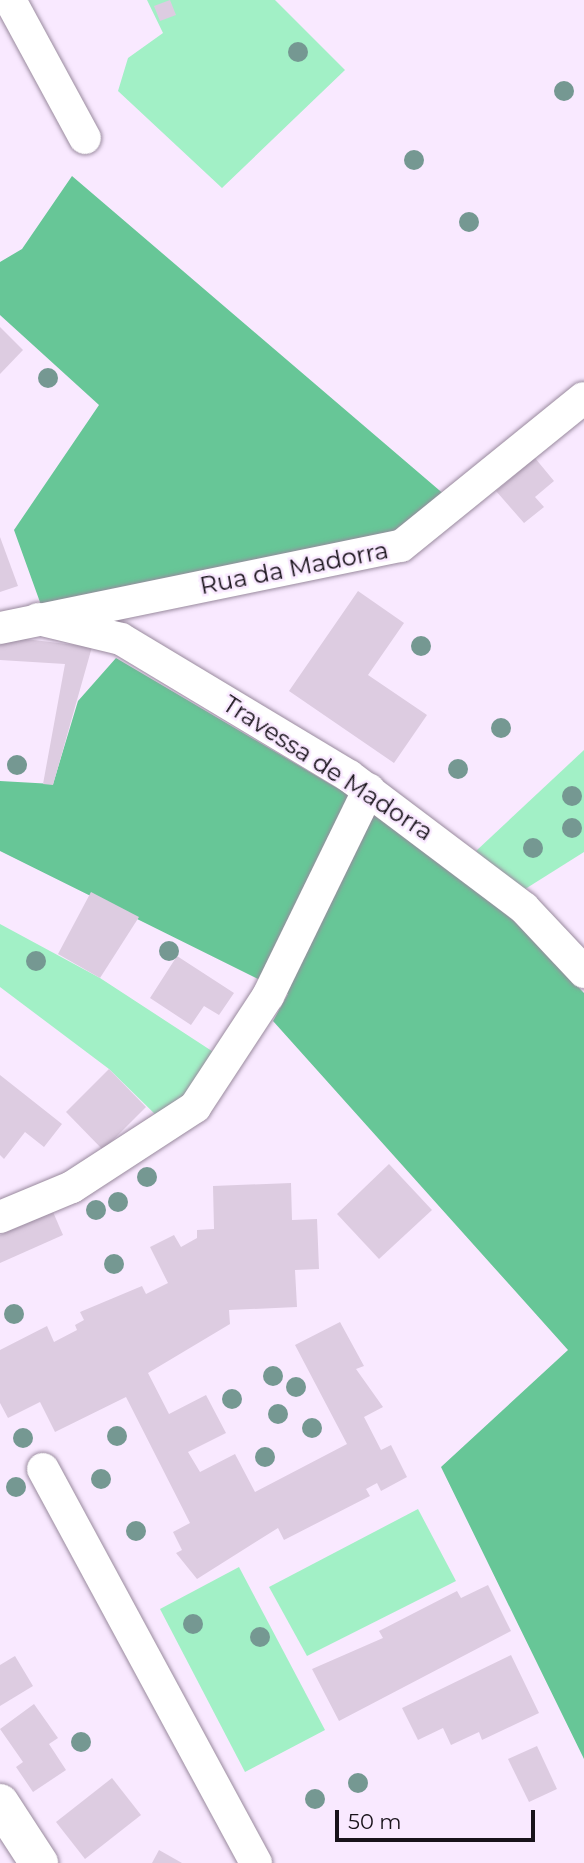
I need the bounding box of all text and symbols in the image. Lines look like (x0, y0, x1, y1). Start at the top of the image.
street label: Rua da Madorra (197, 536, 391, 600)
street label: Travessa de Madorra (218, 689, 438, 847)
scale bar (339, 1797, 538, 1841)
text: 50 m (348, 1809, 402, 1834)

